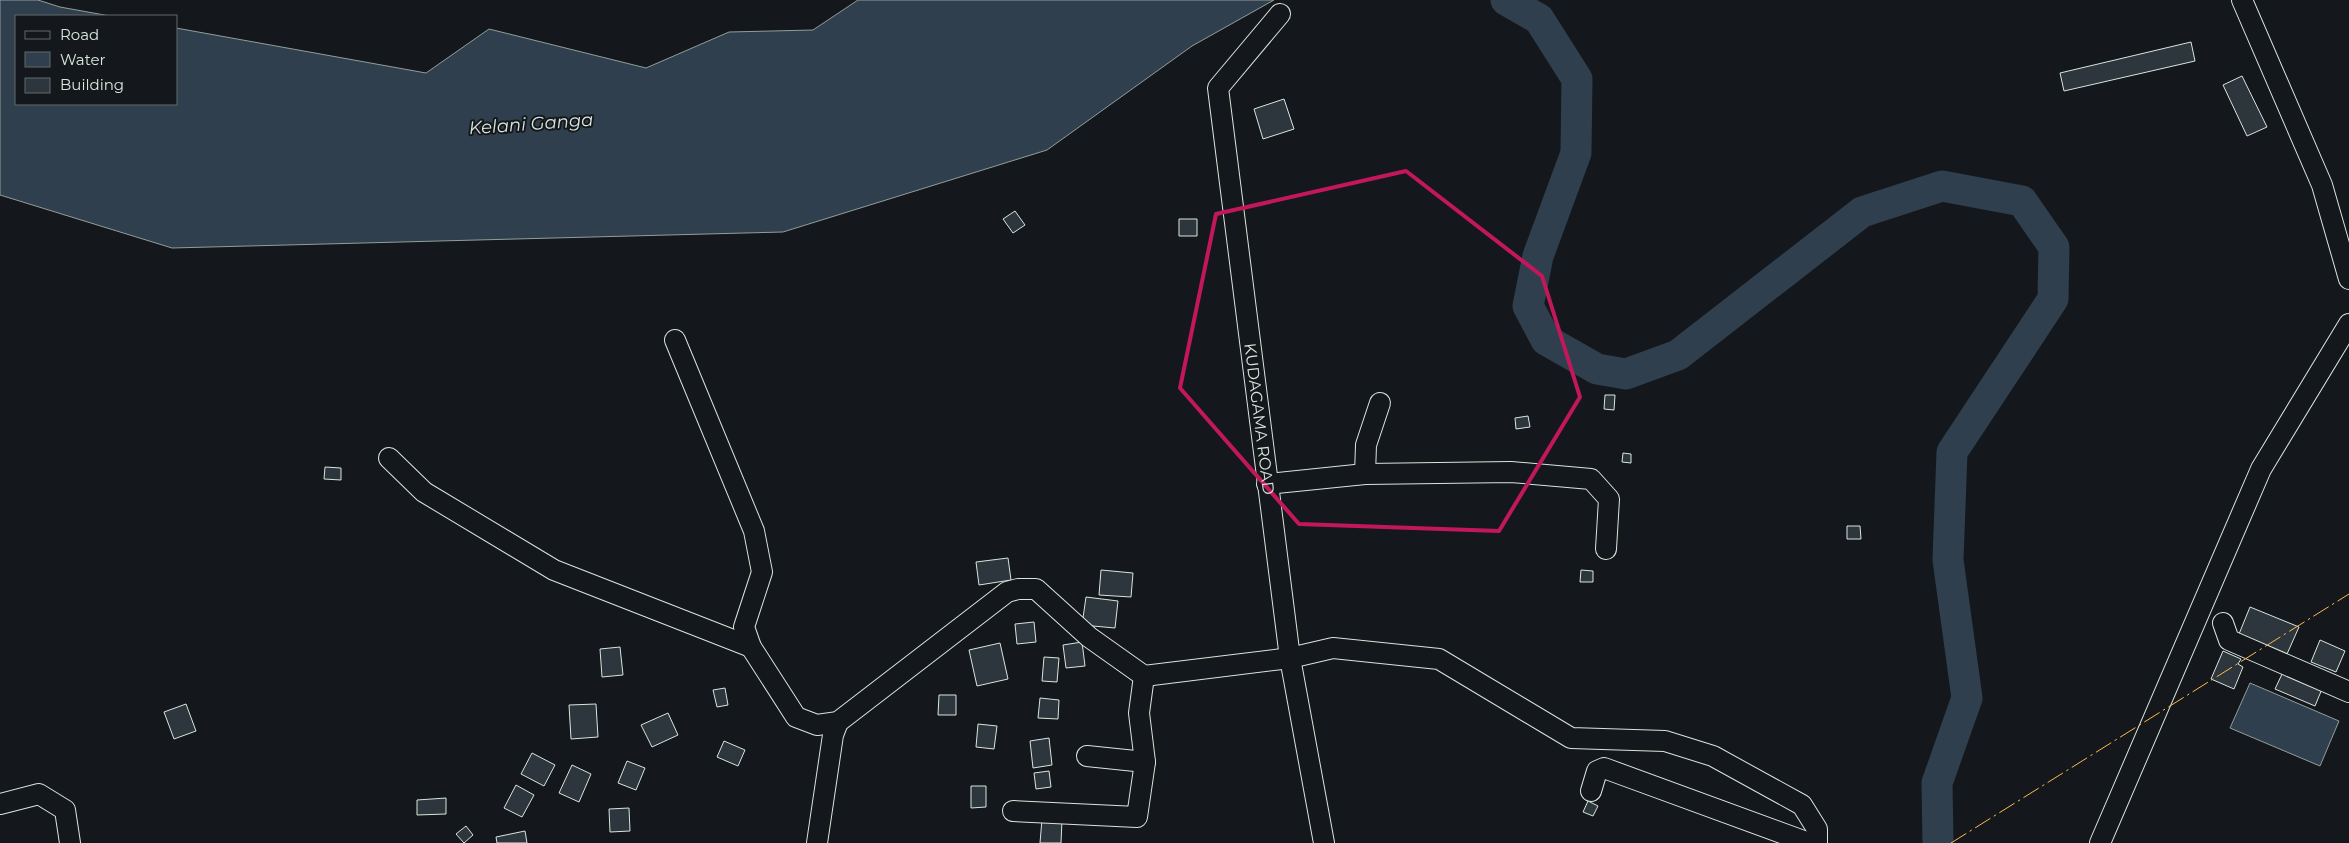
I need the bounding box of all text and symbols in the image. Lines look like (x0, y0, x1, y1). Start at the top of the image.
legend (15, 15, 178, 105)
text: Road (60, 25, 99, 44)
text: Water (60, 50, 106, 69)
text: Building (60, 75, 124, 94)
water label: Kelani Ganga (468, 109, 594, 139)
street label: KUDAGAMA ROAD (1240, 342, 1278, 496)

